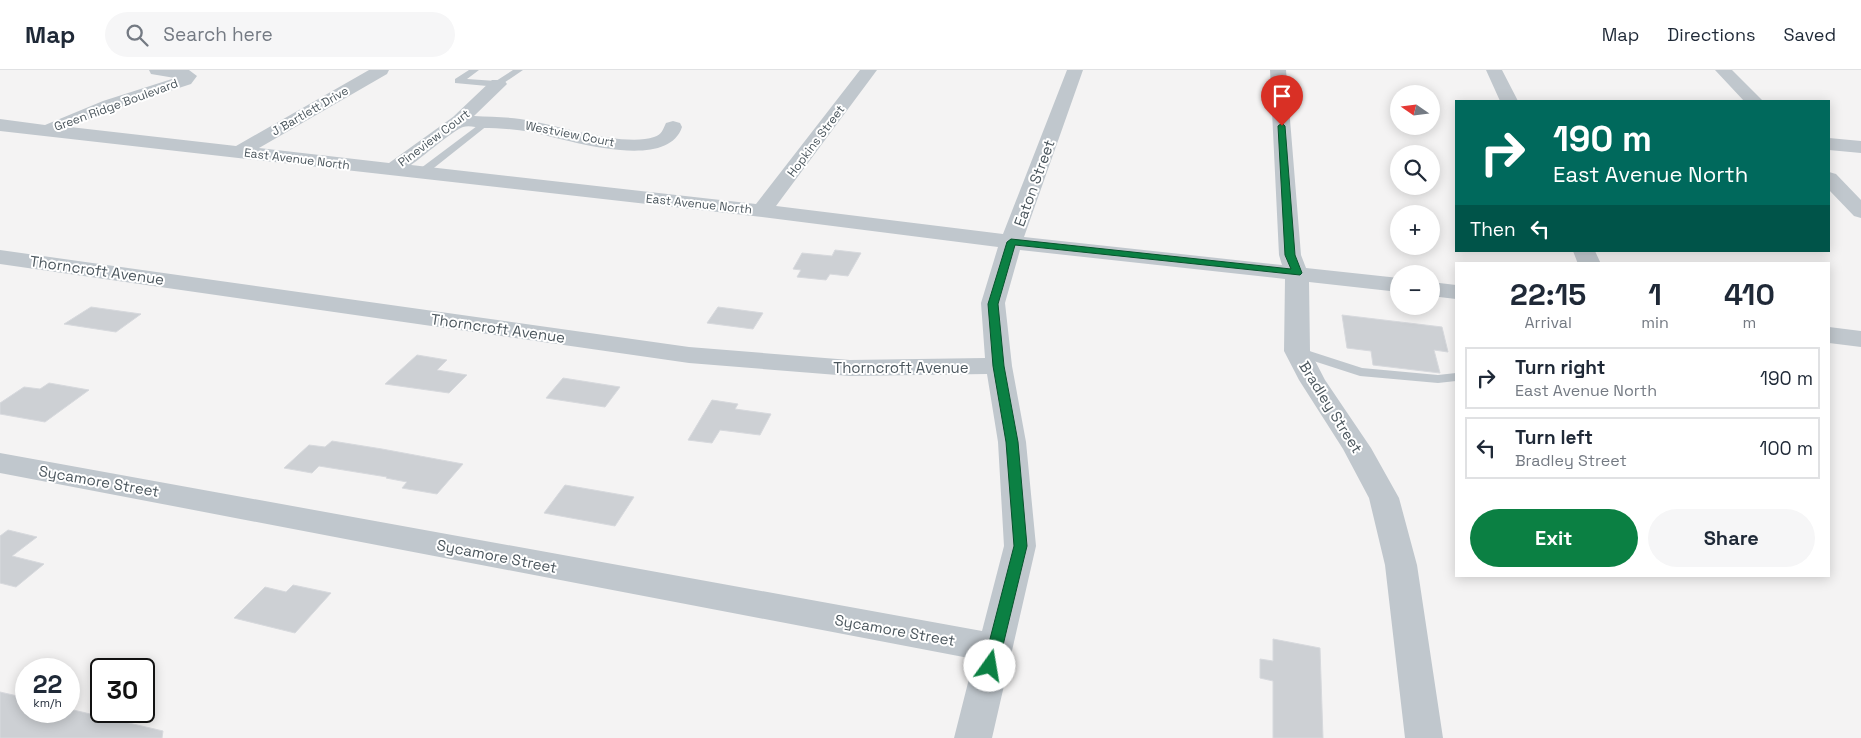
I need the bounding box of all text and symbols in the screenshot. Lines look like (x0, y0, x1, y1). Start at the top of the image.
search box (105, 12, 455, 57)
text: Map (25, 19, 75, 50)
icon: search (123, 21, 151, 49)
text: Search here (163, 22, 273, 47)
text: Map (1602, 23, 1639, 46)
text: Directions (1667, 23, 1756, 46)
text: Saved (1784, 23, 1836, 46)
street label: Green Ridge Boulevard (52, 75, 180, 135)
pin (1261, 75, 1303, 126)
street label: J Bartlett Drive (269, 82, 351, 140)
icon: arrive (1268, 82, 1296, 110)
north arrow (1390, 85, 1440, 135)
map controls (1390, 85, 1440, 315)
street label: Hopkins Street (784, 102, 848, 180)
street label: Pineview Court (395, 106, 473, 170)
street label: Westview Court (524, 117, 616, 151)
text: 190 m (1553, 117, 1652, 161)
icon: right (1470, 120, 1535, 185)
street label: Eaton Street (1009, 137, 1059, 229)
street label: East Avenue North (243, 145, 351, 173)
button: search (1390, 145, 1440, 195)
text: East Avenue North (1553, 160, 1748, 188)
street label: East Avenue North (645, 190, 753, 218)
button: + (1390, 205, 1440, 255)
icon: left (1526, 215, 1554, 243)
text: Then (1470, 217, 1516, 242)
street label: Thorncroft Avenue (29, 251, 165, 289)
button: − (1390, 265, 1440, 315)
text: 22:15 (1510, 275, 1586, 314)
text: 1 (1648, 275, 1662, 314)
text: 410 (1724, 275, 1775, 314)
street label: Thorncroft Avenue (430, 309, 566, 347)
text: Arrival (1524, 312, 1572, 333)
text: min (1641, 312, 1669, 333)
text: m (1743, 312, 1756, 333)
text: Turn right (1515, 355, 1605, 380)
street label: Thorncroft Avenue (833, 358, 969, 377)
street label: Bradley Street (1295, 358, 1367, 457)
icon: right (1472, 364, 1500, 392)
text: 190 m (1760, 366, 1813, 391)
text: East Avenue North (1515, 380, 1657, 401)
text: Turn left (1515, 425, 1593, 450)
icon: left (1472, 434, 1500, 462)
text: 100 m (1759, 436, 1813, 461)
text: Bradley Street (1515, 450, 1627, 471)
street label: Sycamore Street (37, 461, 161, 501)
button: Exit (1470, 509, 1638, 567)
button: Share (1648, 509, 1815, 567)
street label: Sycamore Street (435, 535, 559, 577)
street label: Sycamore Street (833, 610, 957, 650)
position arrow (963, 639, 1015, 691)
speed limit sign: 30 (90, 658, 155, 723)
text: 22 (33, 668, 62, 700)
text: km/h (33, 695, 62, 711)

